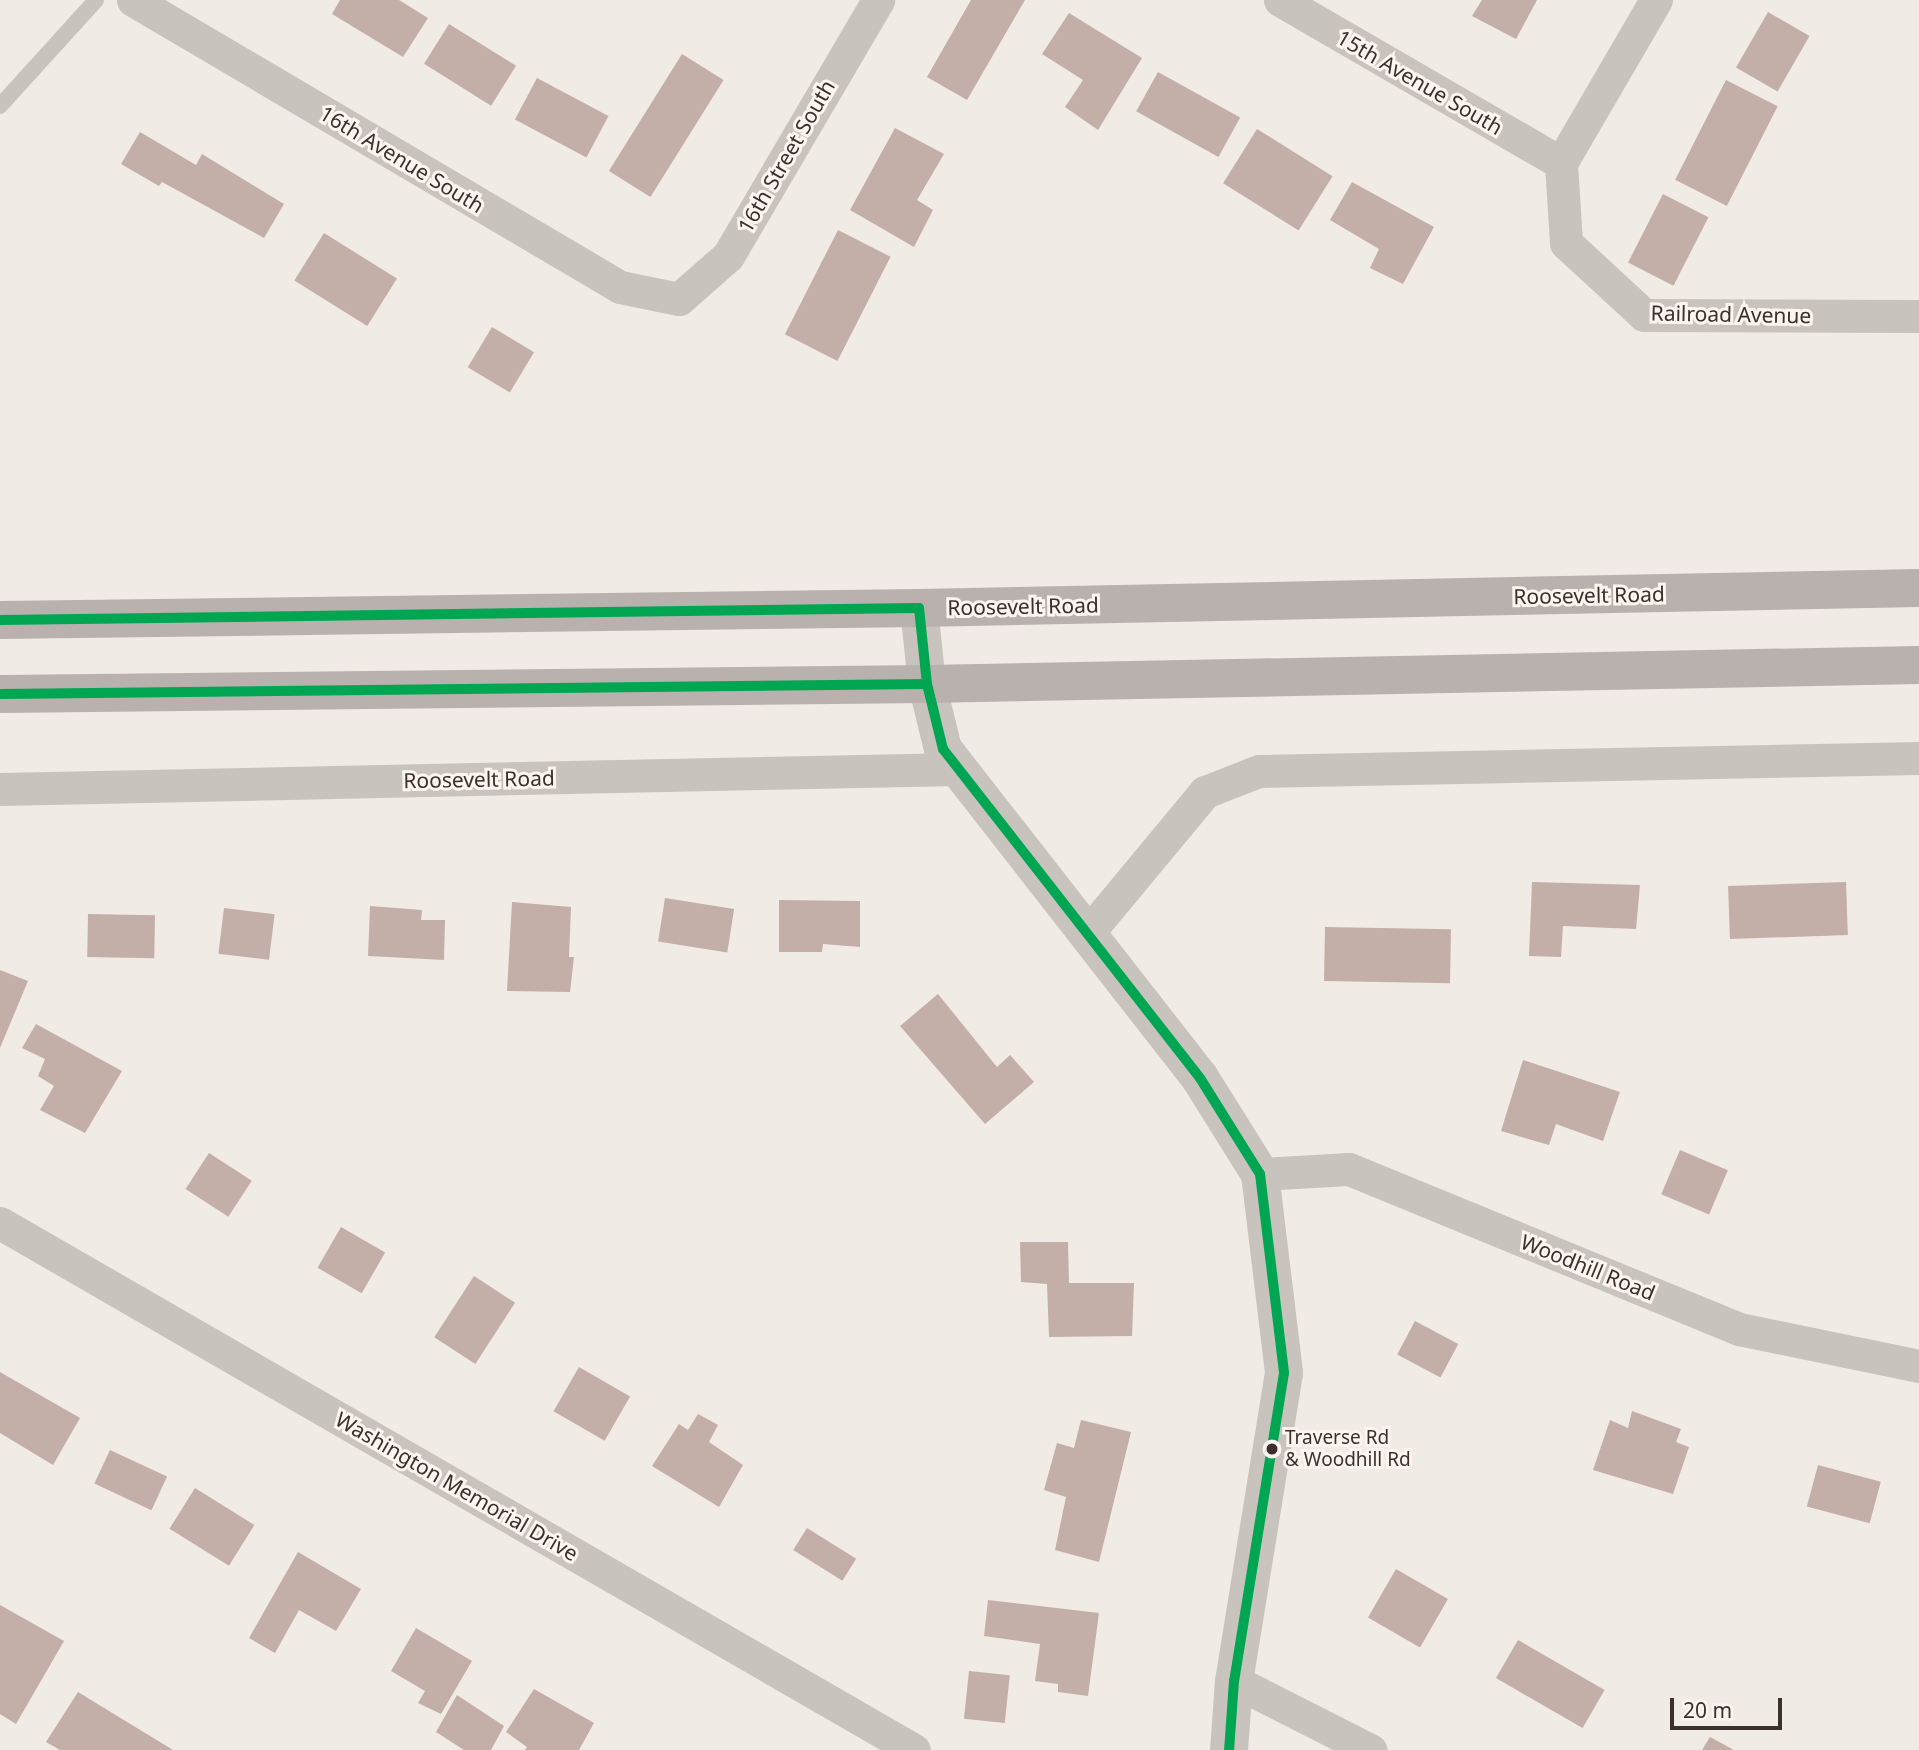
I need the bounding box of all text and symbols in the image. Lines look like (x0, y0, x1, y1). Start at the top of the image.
street label: 15th Avenue South (1333, 24, 1507, 140)
street label: 16th Street South (732, 75, 840, 237)
street label: 16th Avenue South (315, 100, 489, 218)
street label: Railroad Avenue (1651, 300, 1811, 328)
street label: Roosevelt Road (1513, 581, 1665, 609)
street label: Roosevelt Road (947, 592, 1099, 620)
street label: Roosevelt Road (403, 765, 555, 793)
street label: Woodhill Road (1517, 1229, 1659, 1305)
street label: Washington Memorial Drive (331, 1406, 583, 1566)
place label: Traverse Rd & Woodhill Rd (1285, 1427, 1411, 1471)
marker: Traverse Rd & Woodhill Rd (1265, 1442, 1279, 1456)
scale bar (1674, 1684, 1786, 1728)
text: 20 m (1683, 1696, 1732, 1724)

